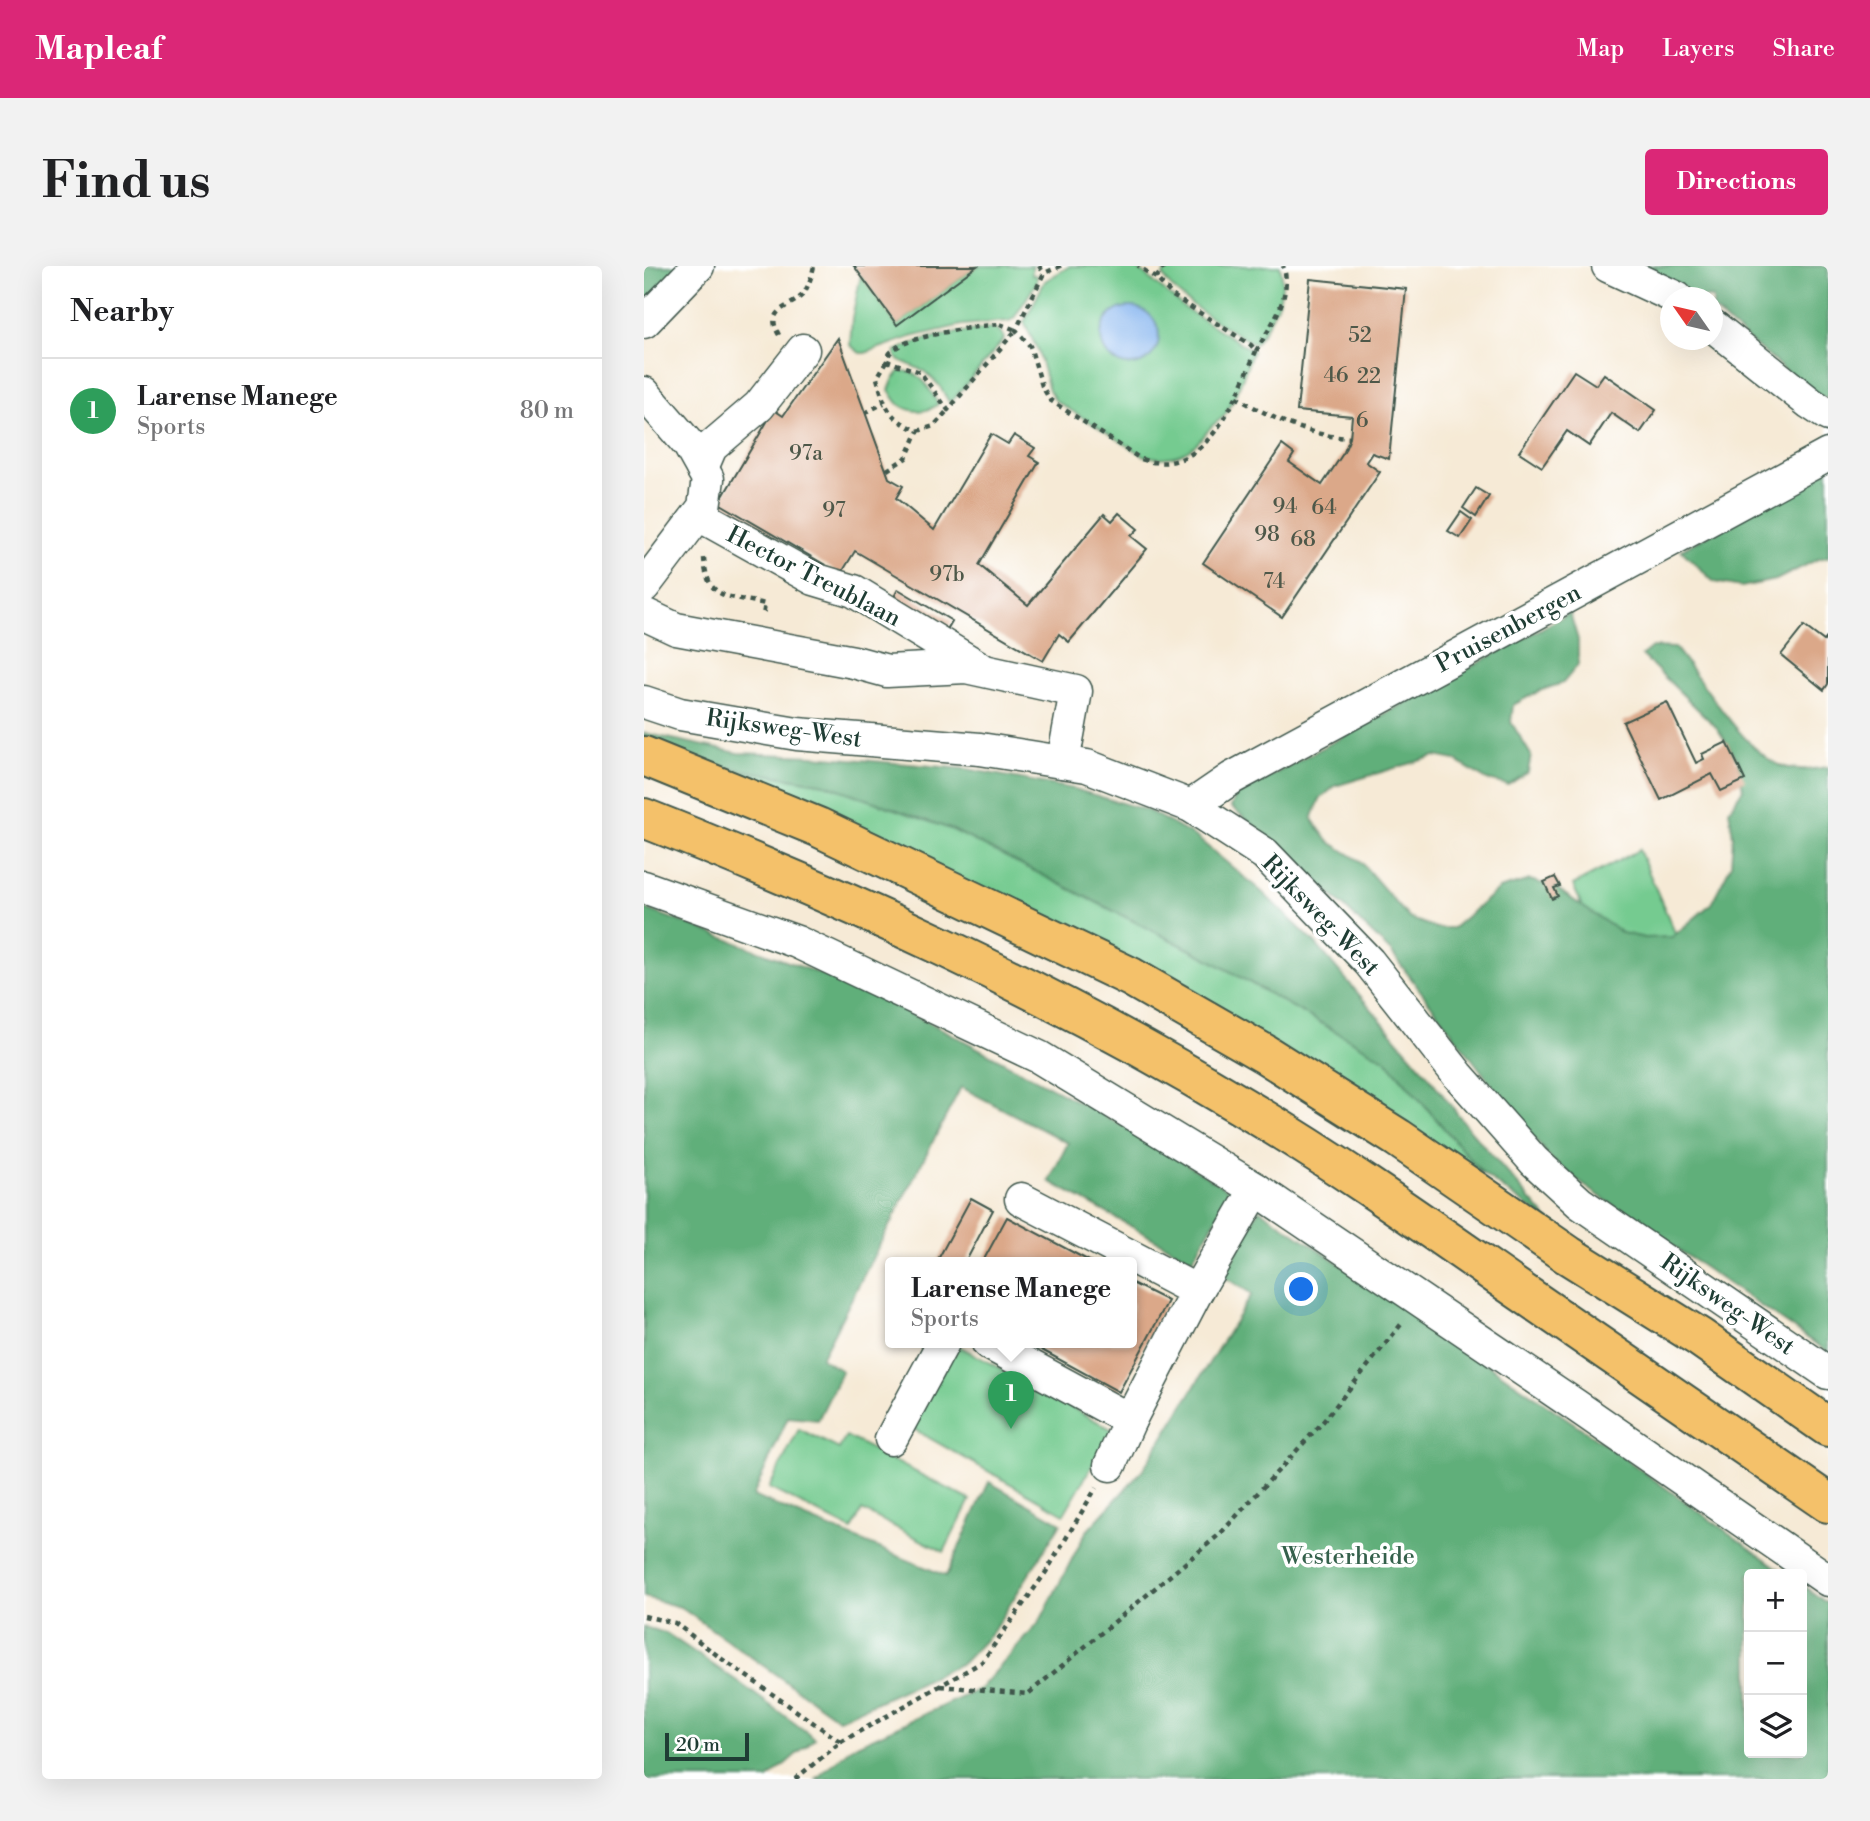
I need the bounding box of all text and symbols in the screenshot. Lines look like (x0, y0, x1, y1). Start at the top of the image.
text: Mapleaf (35, 29, 162, 70)
text: Map (1577, 34, 1624, 64)
text: Layers (1662, 34, 1734, 64)
text: Share (1772, 34, 1835, 64)
button: Directions (1645, 149, 1828, 215)
text: Find us (42, 152, 211, 213)
north arrow (1660, 287, 1723, 350)
text: Nearby (70, 293, 174, 331)
house number: 52 (1348, 323, 1372, 349)
house number: 46 (1323, 363, 1349, 389)
house number: 22 (1357, 364, 1381, 390)
text: Larense Manege (137, 381, 338, 413)
text: 1 (87, 397, 99, 425)
text: 80 m (520, 397, 574, 425)
house number: 6 (1356, 408, 1369, 434)
text: Sports (137, 413, 205, 441)
house number: 97a (789, 441, 823, 467)
house number: 94 (1272, 494, 1298, 520)
house number: 64 (1311, 495, 1337, 521)
house number: 97 (822, 498, 846, 524)
street label: Hector Treublaan (721, 520, 906, 634)
house number: 98 (1254, 522, 1280, 548)
house number: 68 (1290, 527, 1316, 553)
house number: 97b (929, 562, 965, 588)
house number: 74 (1263, 569, 1285, 595)
street label: Pruisenbergen (1431, 578, 1586, 680)
street label: Rijksweg-West (704, 703, 864, 755)
street label: Rijksweg-West (1255, 849, 1386, 983)
street label: Rijksweg-West (1654, 1247, 1801, 1362)
popup (885, 1257, 1137, 1348)
your location (1284, 1272, 1318, 1306)
text: Larense Manege (911, 1273, 1111, 1305)
text: Sports (911, 1305, 979, 1333)
pin: 1 (988, 1371, 1034, 1429)
park label: Westerheide (1280, 1542, 1415, 1572)
map controls (1744, 1569, 1807, 1758)
button: + (1744, 1569, 1807, 1632)
button: − (1744, 1632, 1807, 1695)
button: layers (1744, 1695, 1807, 1758)
scale bar (665, 1730, 749, 1762)
text: 20 m (676, 1733, 720, 1757)

